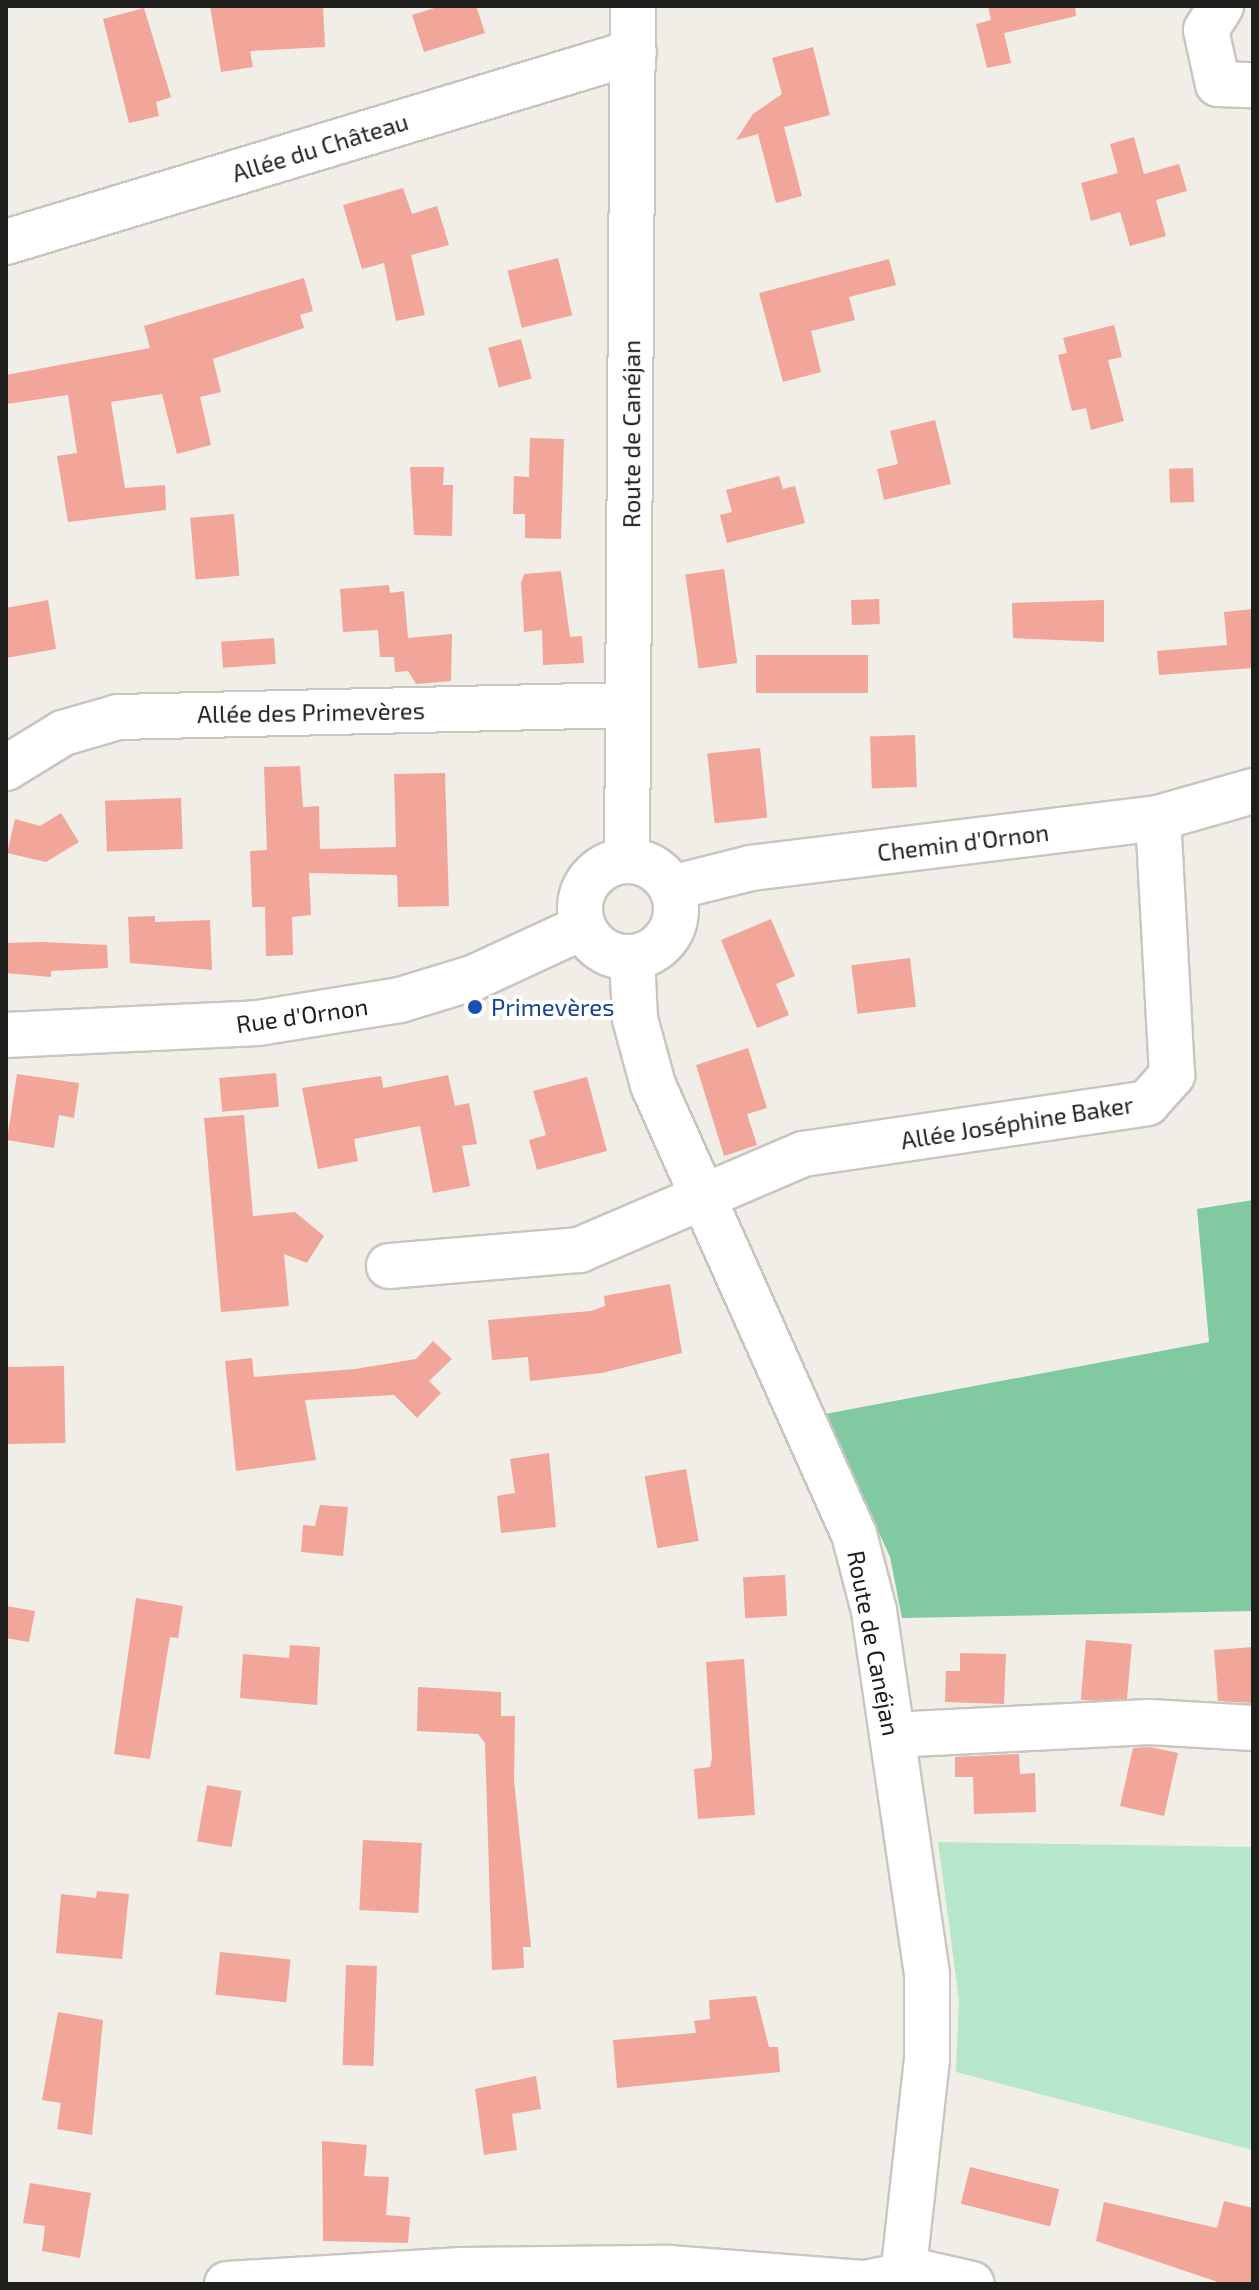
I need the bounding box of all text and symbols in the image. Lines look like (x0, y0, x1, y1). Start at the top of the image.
street label: Allée du Château (228, 107, 412, 187)
street label: Route de Canéjan (617, 340, 645, 528)
street label: Allée des Primevères (197, 696, 425, 728)
street label: Chemin d'Ornon (876, 817, 1050, 867)
street label: Rue d'Ornon (234, 992, 370, 1038)
place label: Primevères (491, 993, 614, 1021)
marker: Primevères (466, 998, 484, 1016)
street label: Allée Joséphine Baker (898, 1089, 1136, 1155)
street label: Route de Canéjan (842, 1548, 906, 1738)

